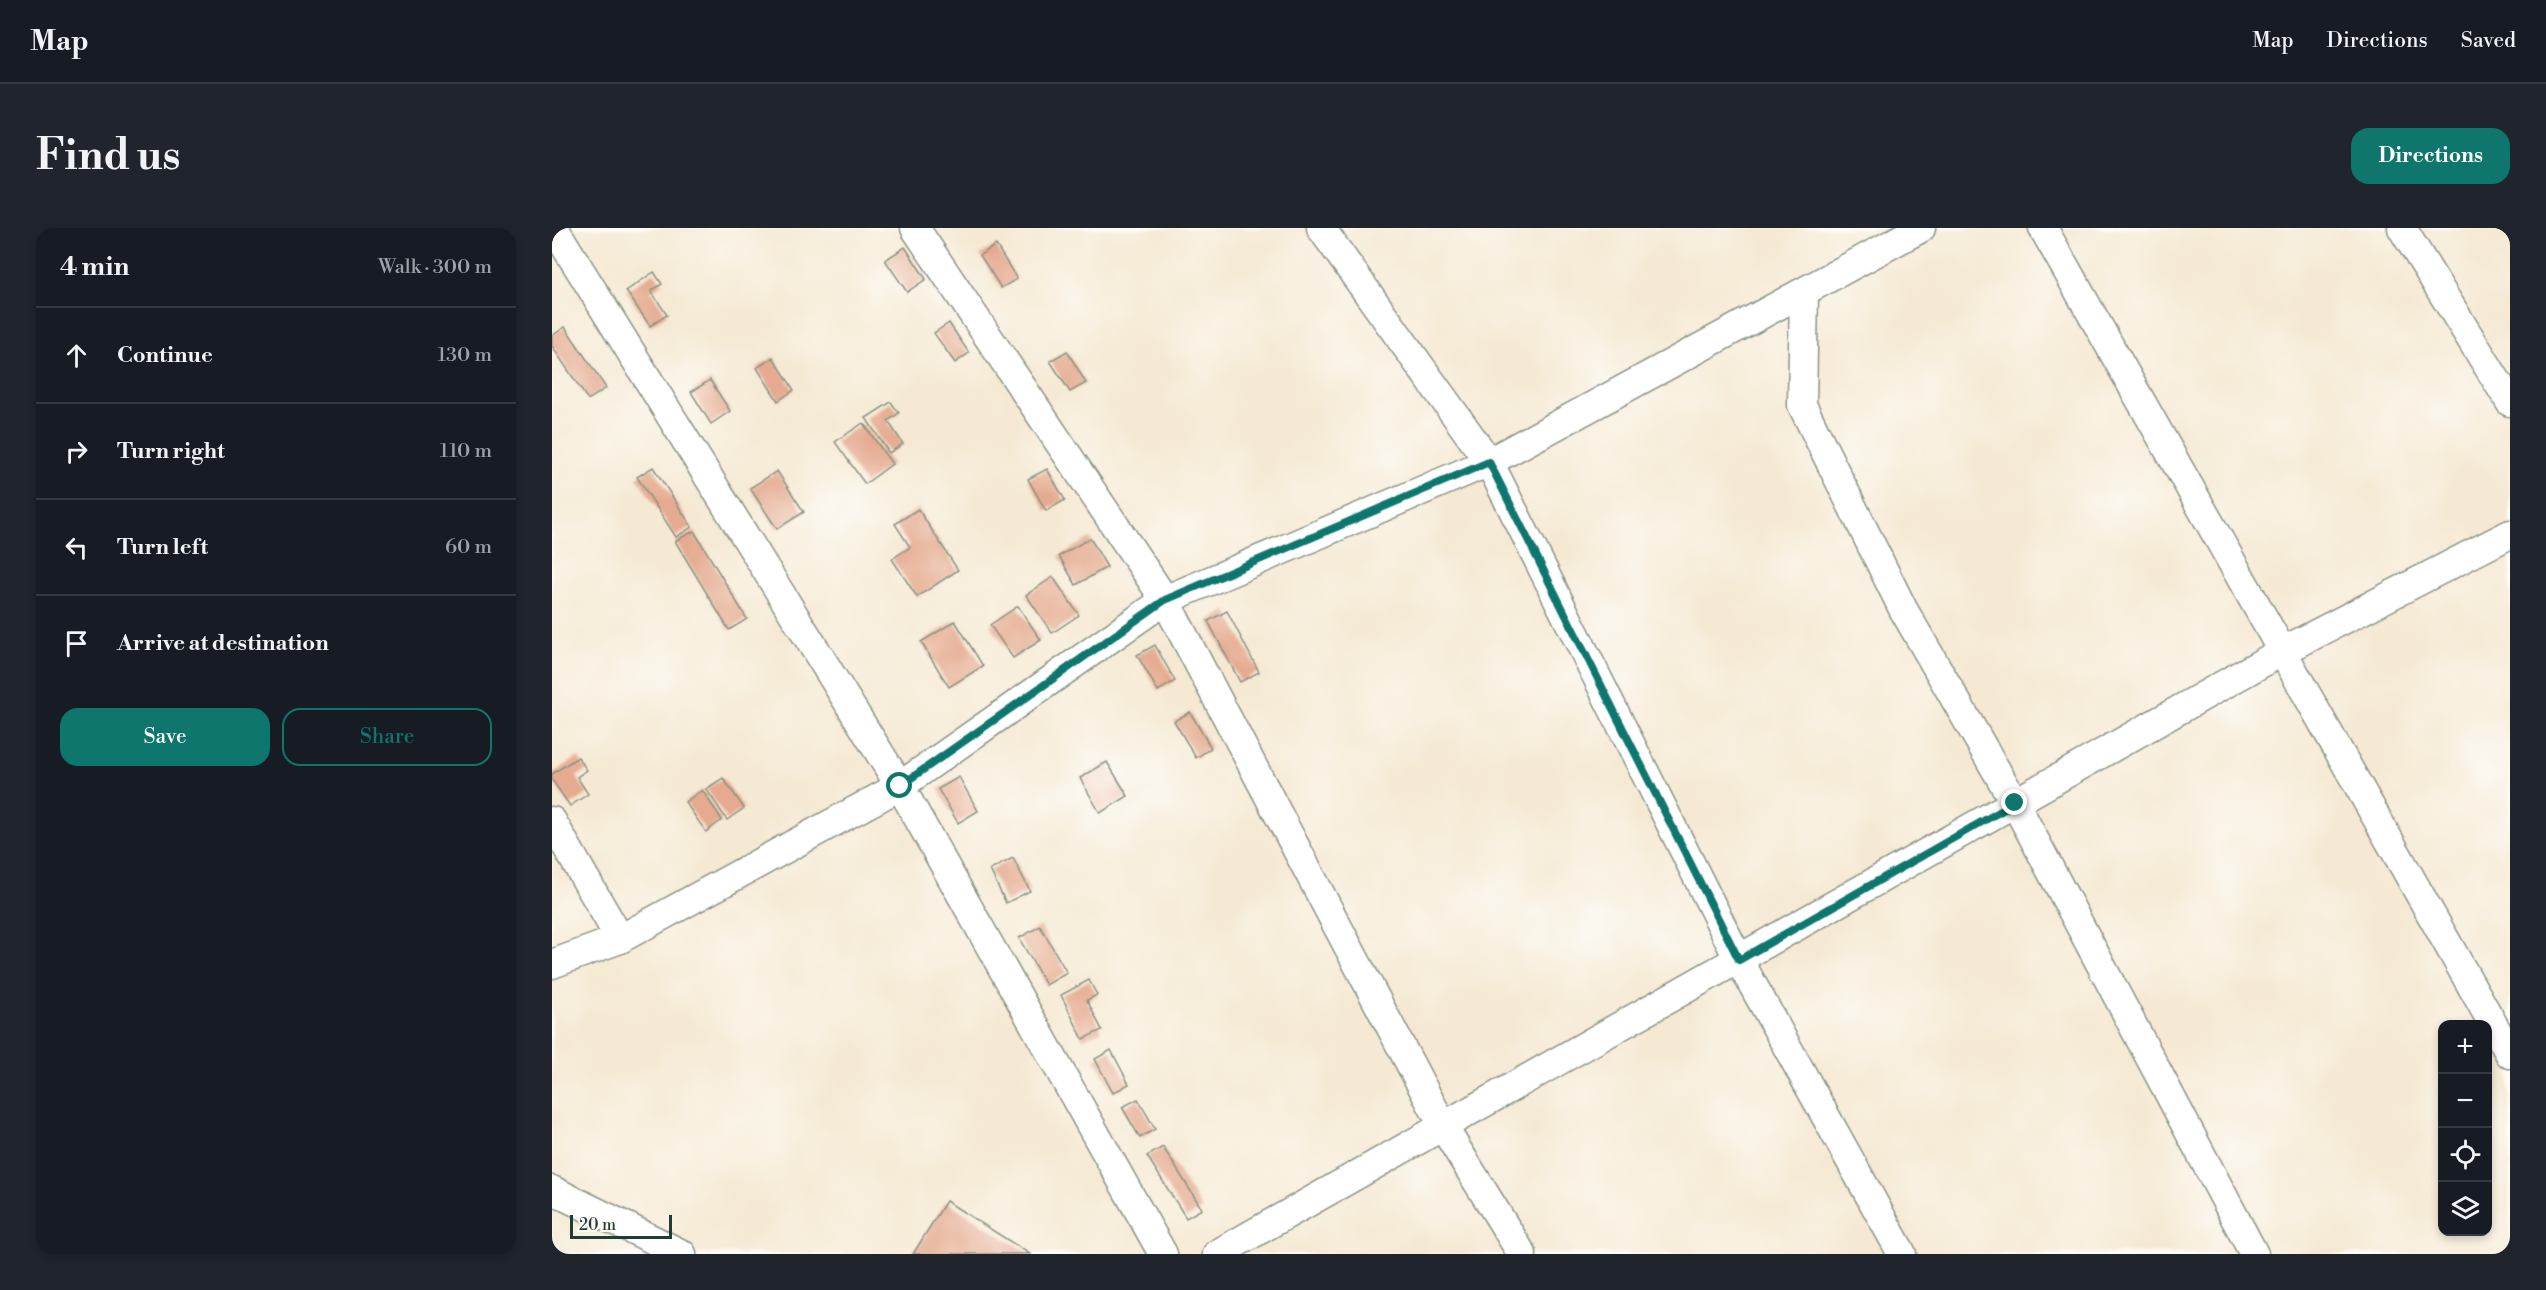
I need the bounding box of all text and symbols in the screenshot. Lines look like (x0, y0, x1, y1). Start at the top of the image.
text: Map (30, 24, 89, 59)
text: Map (2252, 28, 2294, 54)
text: Directions (2327, 28, 2428, 54)
text: Saved (2461, 28, 2516, 54)
button: Directions (2351, 128, 2510, 184)
text: Find us (36, 130, 180, 183)
text: 4 min (60, 251, 130, 283)
text: Walk · 300 m (378, 255, 492, 280)
icon: ahead (60, 339, 93, 372)
text: Continue (117, 342, 213, 369)
text: 130 m (437, 343, 492, 368)
icon: right (60, 435, 93, 468)
text: Turn right (117, 438, 225, 465)
text: 110 m (440, 439, 492, 464)
icon: left (60, 531, 93, 564)
text: Turn left (117, 534, 208, 561)
text: 60 m (445, 535, 492, 560)
icon: arrive (60, 627, 93, 660)
text: Arrive at destination (117, 630, 329, 657)
button: Save (60, 708, 270, 766)
button: Share (282, 708, 492, 766)
route start (886, 772, 912, 798)
route end (2001, 789, 2027, 815)
map controls (2438, 1020, 2492, 1236)
button: + (2438, 1020, 2492, 1074)
button: − (2438, 1074, 2492, 1128)
button: locate (2438, 1128, 2492, 1182)
button: layers (2438, 1182, 2492, 1236)
scale bar (570, 1212, 672, 1240)
text: 20 m (579, 1215, 616, 1235)

